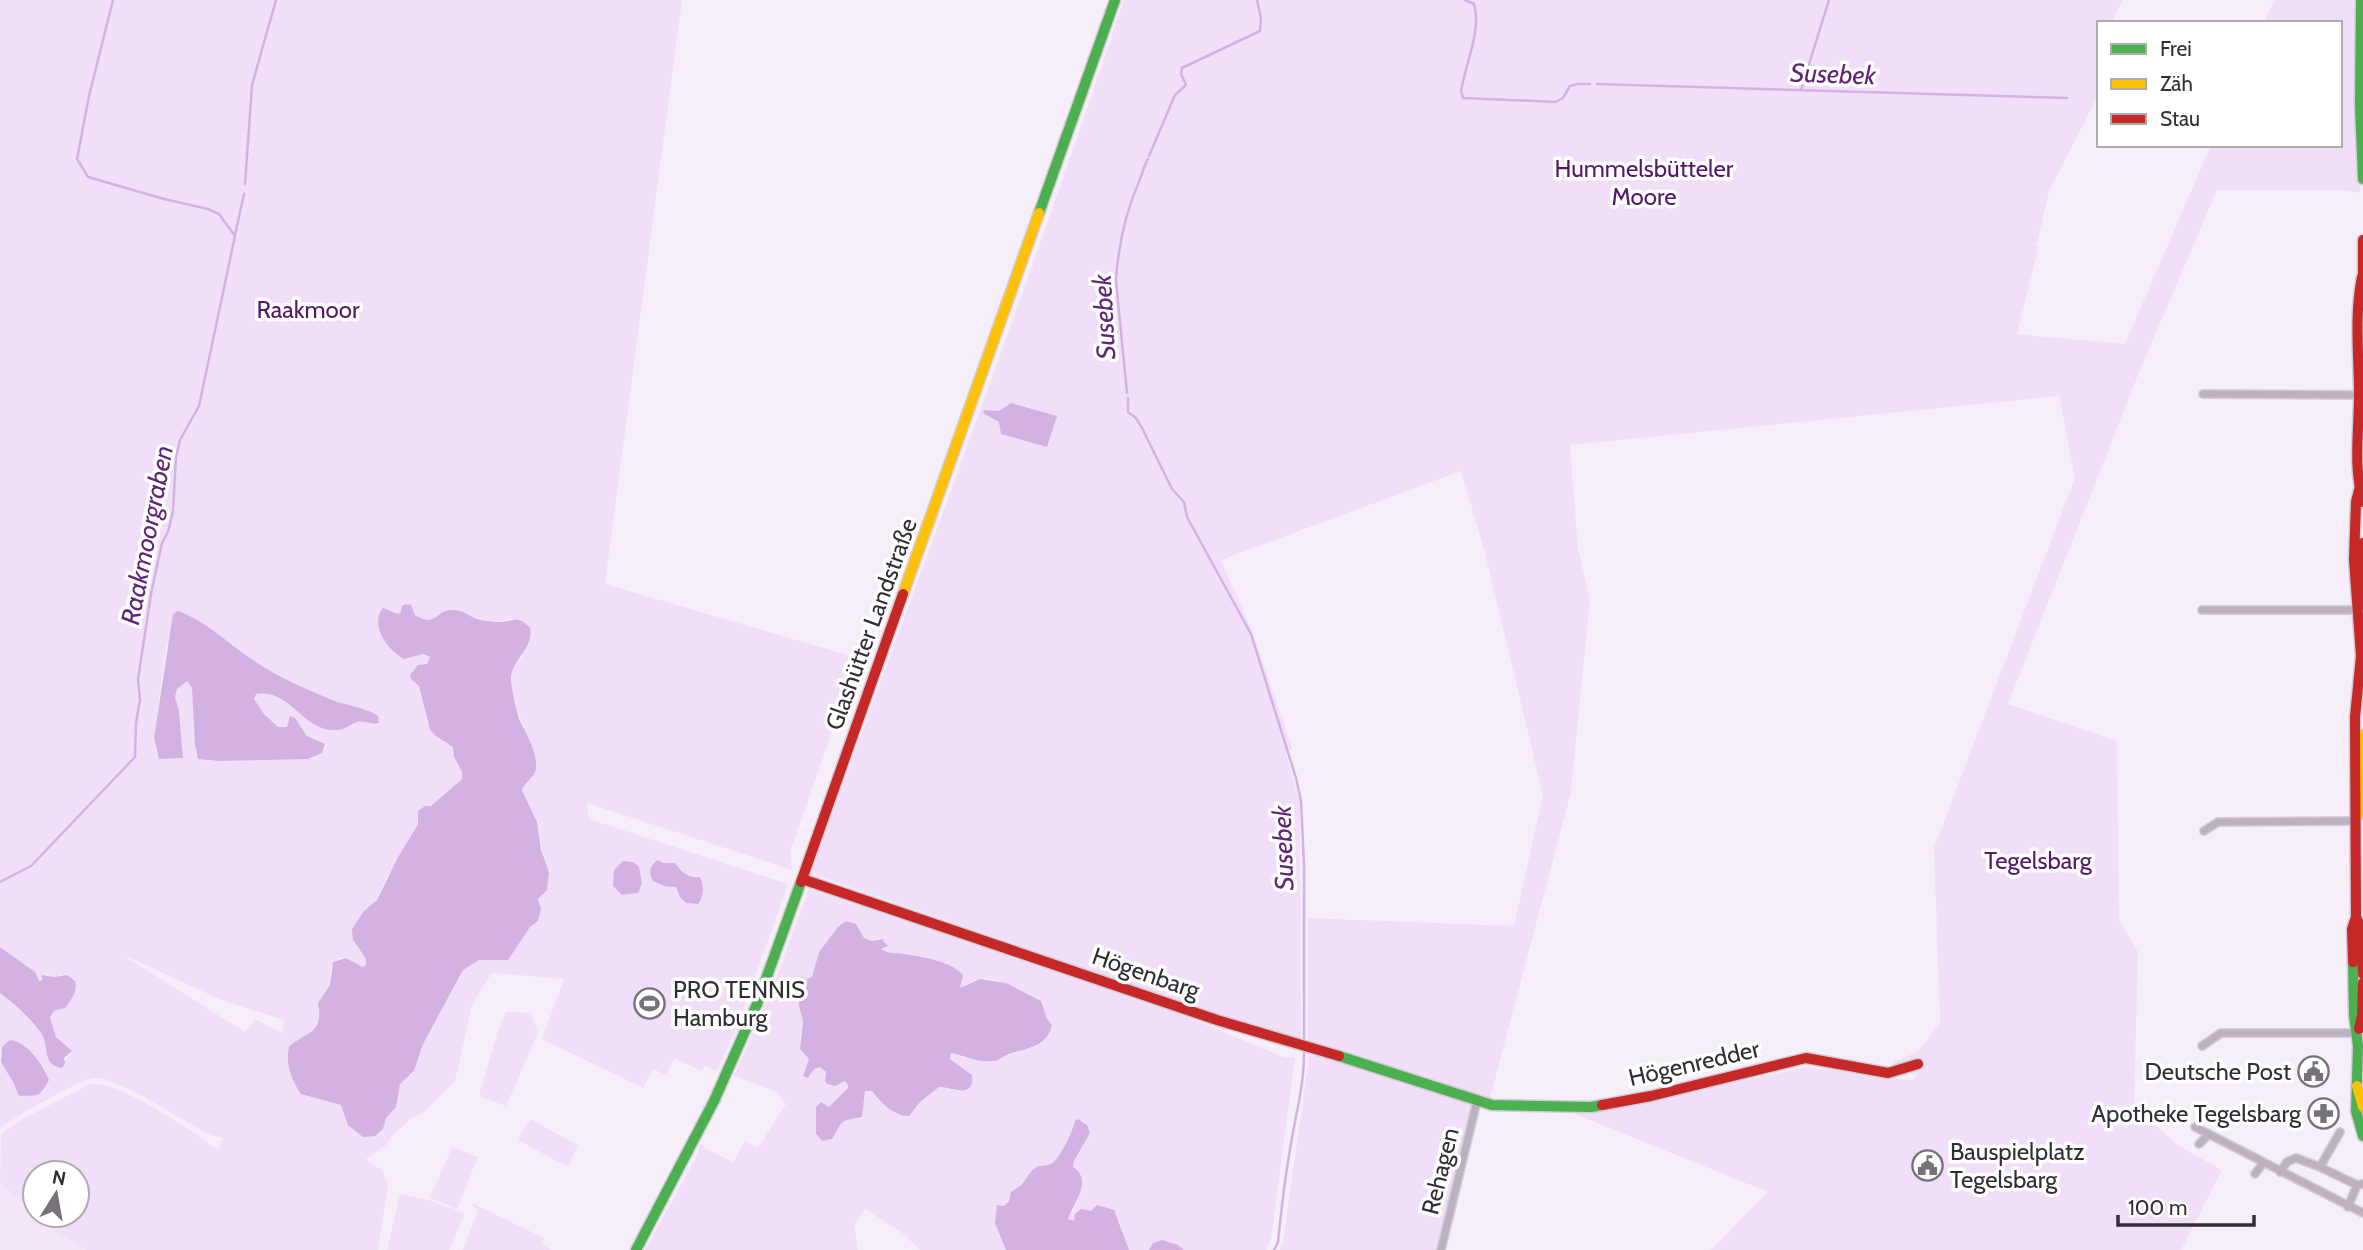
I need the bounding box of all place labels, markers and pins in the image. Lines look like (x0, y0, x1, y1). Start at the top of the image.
place label: PRO TENNIS Hamburg (673, 975, 805, 1032)
sports icon: PRO TENNIS Hamburg (633, 986, 667, 1020)
public building icon: Deutsche Post (2297, 1054, 2331, 1088)
place label: Deutsche Post (2145, 1057, 2291, 1086)
pharmacy icon: Apotheke Tegelsbarg (2307, 1096, 2341, 1130)
place label: Apotheke Tegelsbarg (2091, 1099, 2302, 1128)
place label: Bauspielplatz Tegelsbarg (1950, 1137, 2084, 1194)
public building icon: Bauspielplatz Tegelsbarg (1910, 1148, 1944, 1182)

